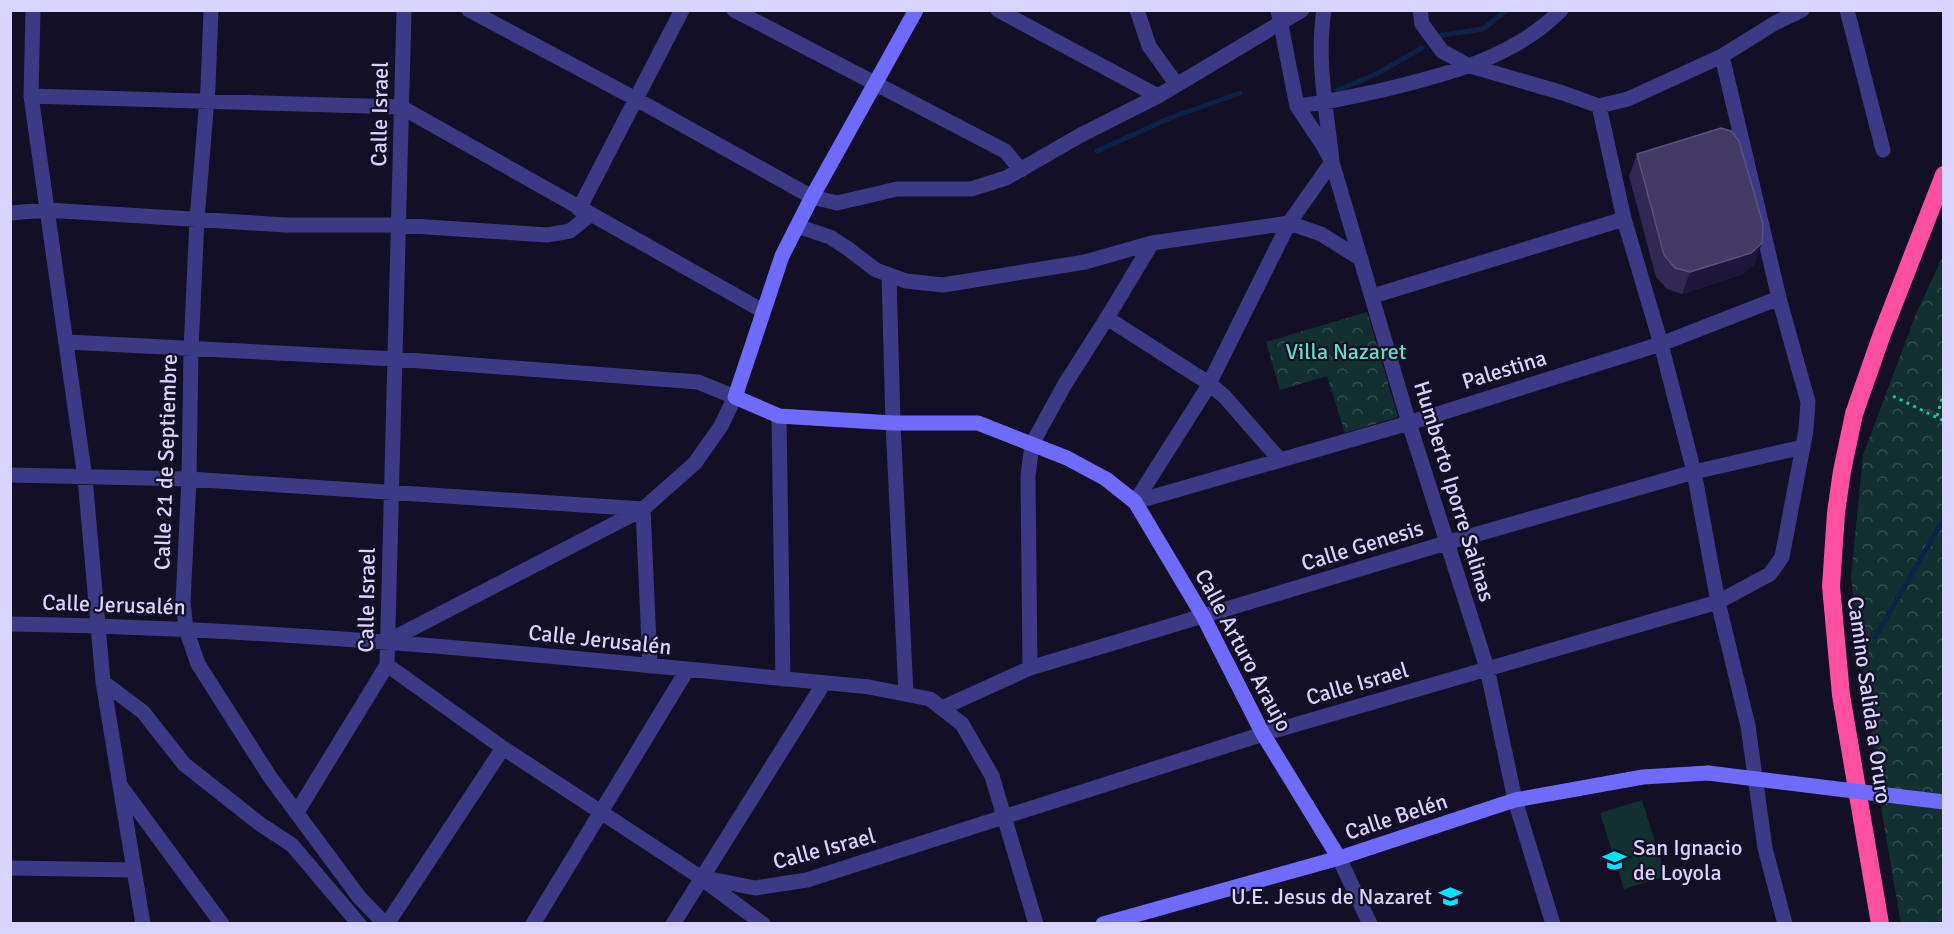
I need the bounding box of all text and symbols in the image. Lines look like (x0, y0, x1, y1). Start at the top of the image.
street label: Calle Israel (365, 61, 394, 167)
park label: Villa Nazaret (1286, 338, 1407, 365)
street label: Palestina (1459, 344, 1550, 395)
street label: Calle 21 de Septiembre (148, 353, 183, 571)
street label: Humberto Iporre Salinas (1408, 378, 1501, 605)
street label: Calle Genesis (1298, 514, 1426, 577)
street label: Calle Israel (352, 547, 381, 653)
street label: Calle Arturo Araujo (1189, 564, 1298, 736)
street label: Calle Jerusalén (42, 589, 186, 620)
street label: Camino Salida a Oruro (1842, 595, 1897, 805)
street label: Calle Jerusalén (527, 619, 673, 660)
street label: Calle Israel (1303, 656, 1411, 711)
street label: Calle Belén (1341, 787, 1451, 846)
street label: Calle Israel (770, 822, 878, 875)
place label: San Ignacio de Loyola (1633, 834, 1742, 886)
school or university icon: San Ignacio de Loyola (1602, 847, 1628, 873)
place label: U.E. Jesus de Nazaret (1231, 883, 1432, 910)
school or university icon: U.E. Jesus de Nazaret (1437, 883, 1463, 909)

